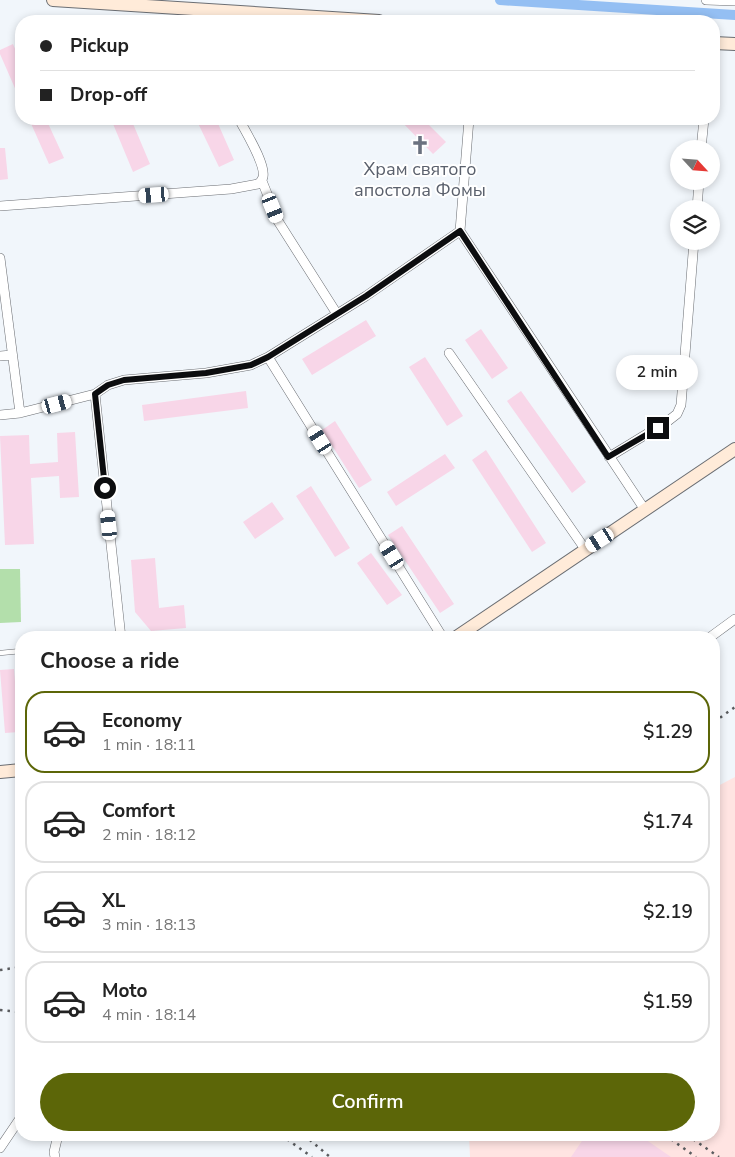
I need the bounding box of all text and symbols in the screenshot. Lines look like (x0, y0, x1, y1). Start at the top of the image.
text: Pickup (70, 33, 129, 59)
text: Drop-off (70, 82, 147, 108)
church icon: Храм святого апостола Фомы (409, 134, 431, 156)
north arrow (670, 140, 720, 190)
map controls (670, 140, 720, 250)
place label: Храм святого апостола Фомы (354, 157, 486, 202)
car (138, 186, 169, 204)
car (260, 191, 285, 225)
button: layers (670, 200, 720, 250)
callout: 2 min (617, 356, 699, 390)
text: 2 min (637, 361, 677, 383)
car (40, 393, 73, 415)
route end (647, 417, 669, 439)
car (305, 423, 334, 457)
route start (94, 477, 116, 499)
car (99, 509, 118, 541)
car (583, 526, 616, 554)
car (377, 538, 406, 572)
text: Choose a ride (40, 646, 179, 676)
text: Economy (102, 708, 182, 734)
icon: car (42, 710, 87, 755)
text: $1.29 (643, 719, 693, 745)
text: 1 min · 18:11 (102, 734, 196, 756)
text: Comfort (102, 798, 175, 824)
icon: car (42, 800, 87, 845)
text: $1.74 (643, 809, 693, 835)
text: 2 min · 18:12 (102, 824, 196, 846)
text: XL (102, 888, 125, 914)
icon: car (42, 890, 87, 935)
text: $2.19 (643, 899, 693, 925)
text: 3 min · 18:13 (102, 914, 196, 936)
text: Moto (102, 978, 148, 1004)
icon: car (42, 980, 87, 1025)
text: $1.59 (643, 989, 693, 1015)
text: 4 min · 18:14 (102, 1004, 196, 1026)
button: Confirm (40, 1073, 695, 1131)

